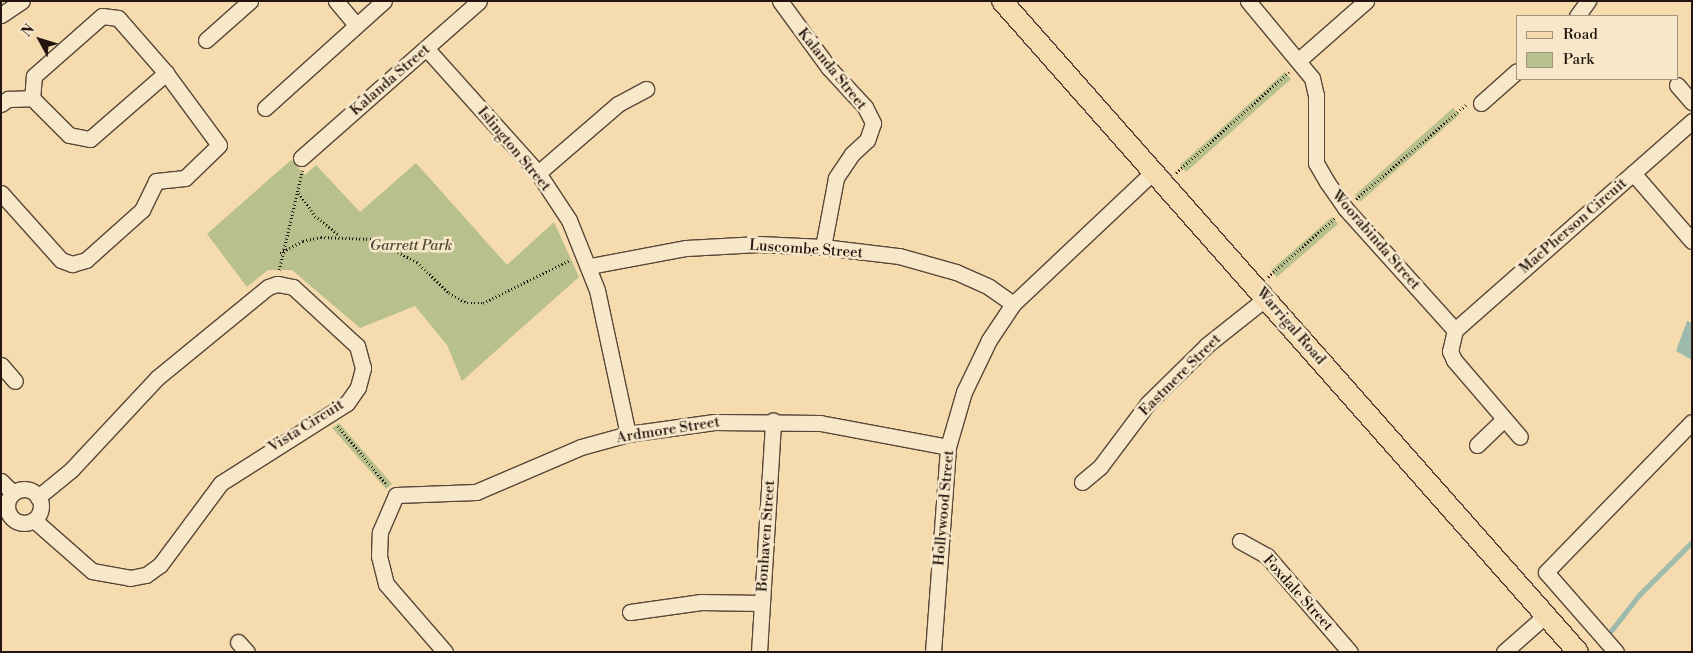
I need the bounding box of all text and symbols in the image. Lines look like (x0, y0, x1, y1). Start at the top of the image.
north arrow (15, 15, 65, 65)
legend (1516, 15, 1678, 80)
text: N (18, 21, 39, 41)
street label: Kalanda Street (794, 24, 870, 114)
text: Road (1563, 25, 1598, 44)
street label: Kalanda Street (346, 40, 434, 120)
text: Park (1563, 50, 1594, 69)
street label: Islington Street (473, 103, 555, 195)
street label: MacPherson Circuit (1516, 174, 1630, 278)
street label: Woorabinda Street (1328, 187, 1424, 293)
street label: Luscombe Street (748, 236, 864, 262)
park label: Garrett Park (370, 237, 452, 255)
street label: Warrigal Road (1253, 284, 1329, 368)
street label: Eastmere Street (1135, 330, 1225, 420)
street label: Vista Circuit (265, 396, 347, 456)
street label: Ardmore Street (615, 413, 721, 447)
street label: Hollywood Street (930, 449, 958, 567)
street label: Bonhaven Street (753, 480, 779, 592)
street label: Foxdale Street (1259, 551, 1337, 635)

